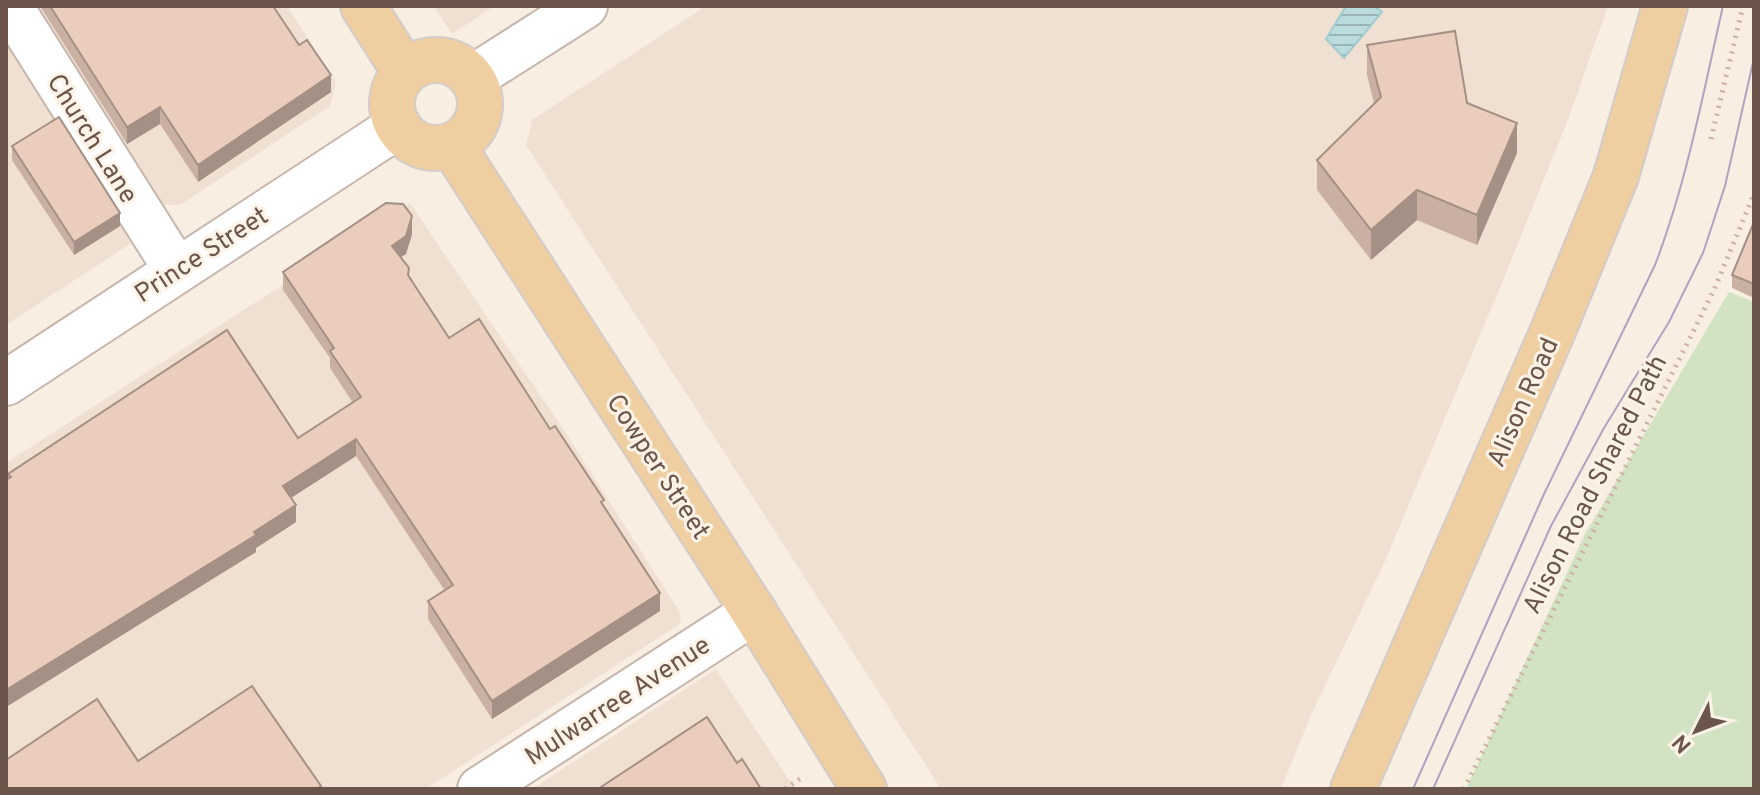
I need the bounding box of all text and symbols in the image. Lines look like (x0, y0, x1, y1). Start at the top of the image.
street label: Church Lane (38, 68, 144, 210)
street label: Prince Street (129, 201, 275, 312)
street label: Alison Road (1481, 333, 1567, 473)
street label: Alison Road Shared Path (1516, 350, 1676, 620)
street label: Cowper Street (598, 388, 716, 546)
street label: Mulwarree Avenue (519, 630, 717, 774)
north arrow (1656, 691, 1736, 771)
text: N (1668, 728, 1698, 758)

